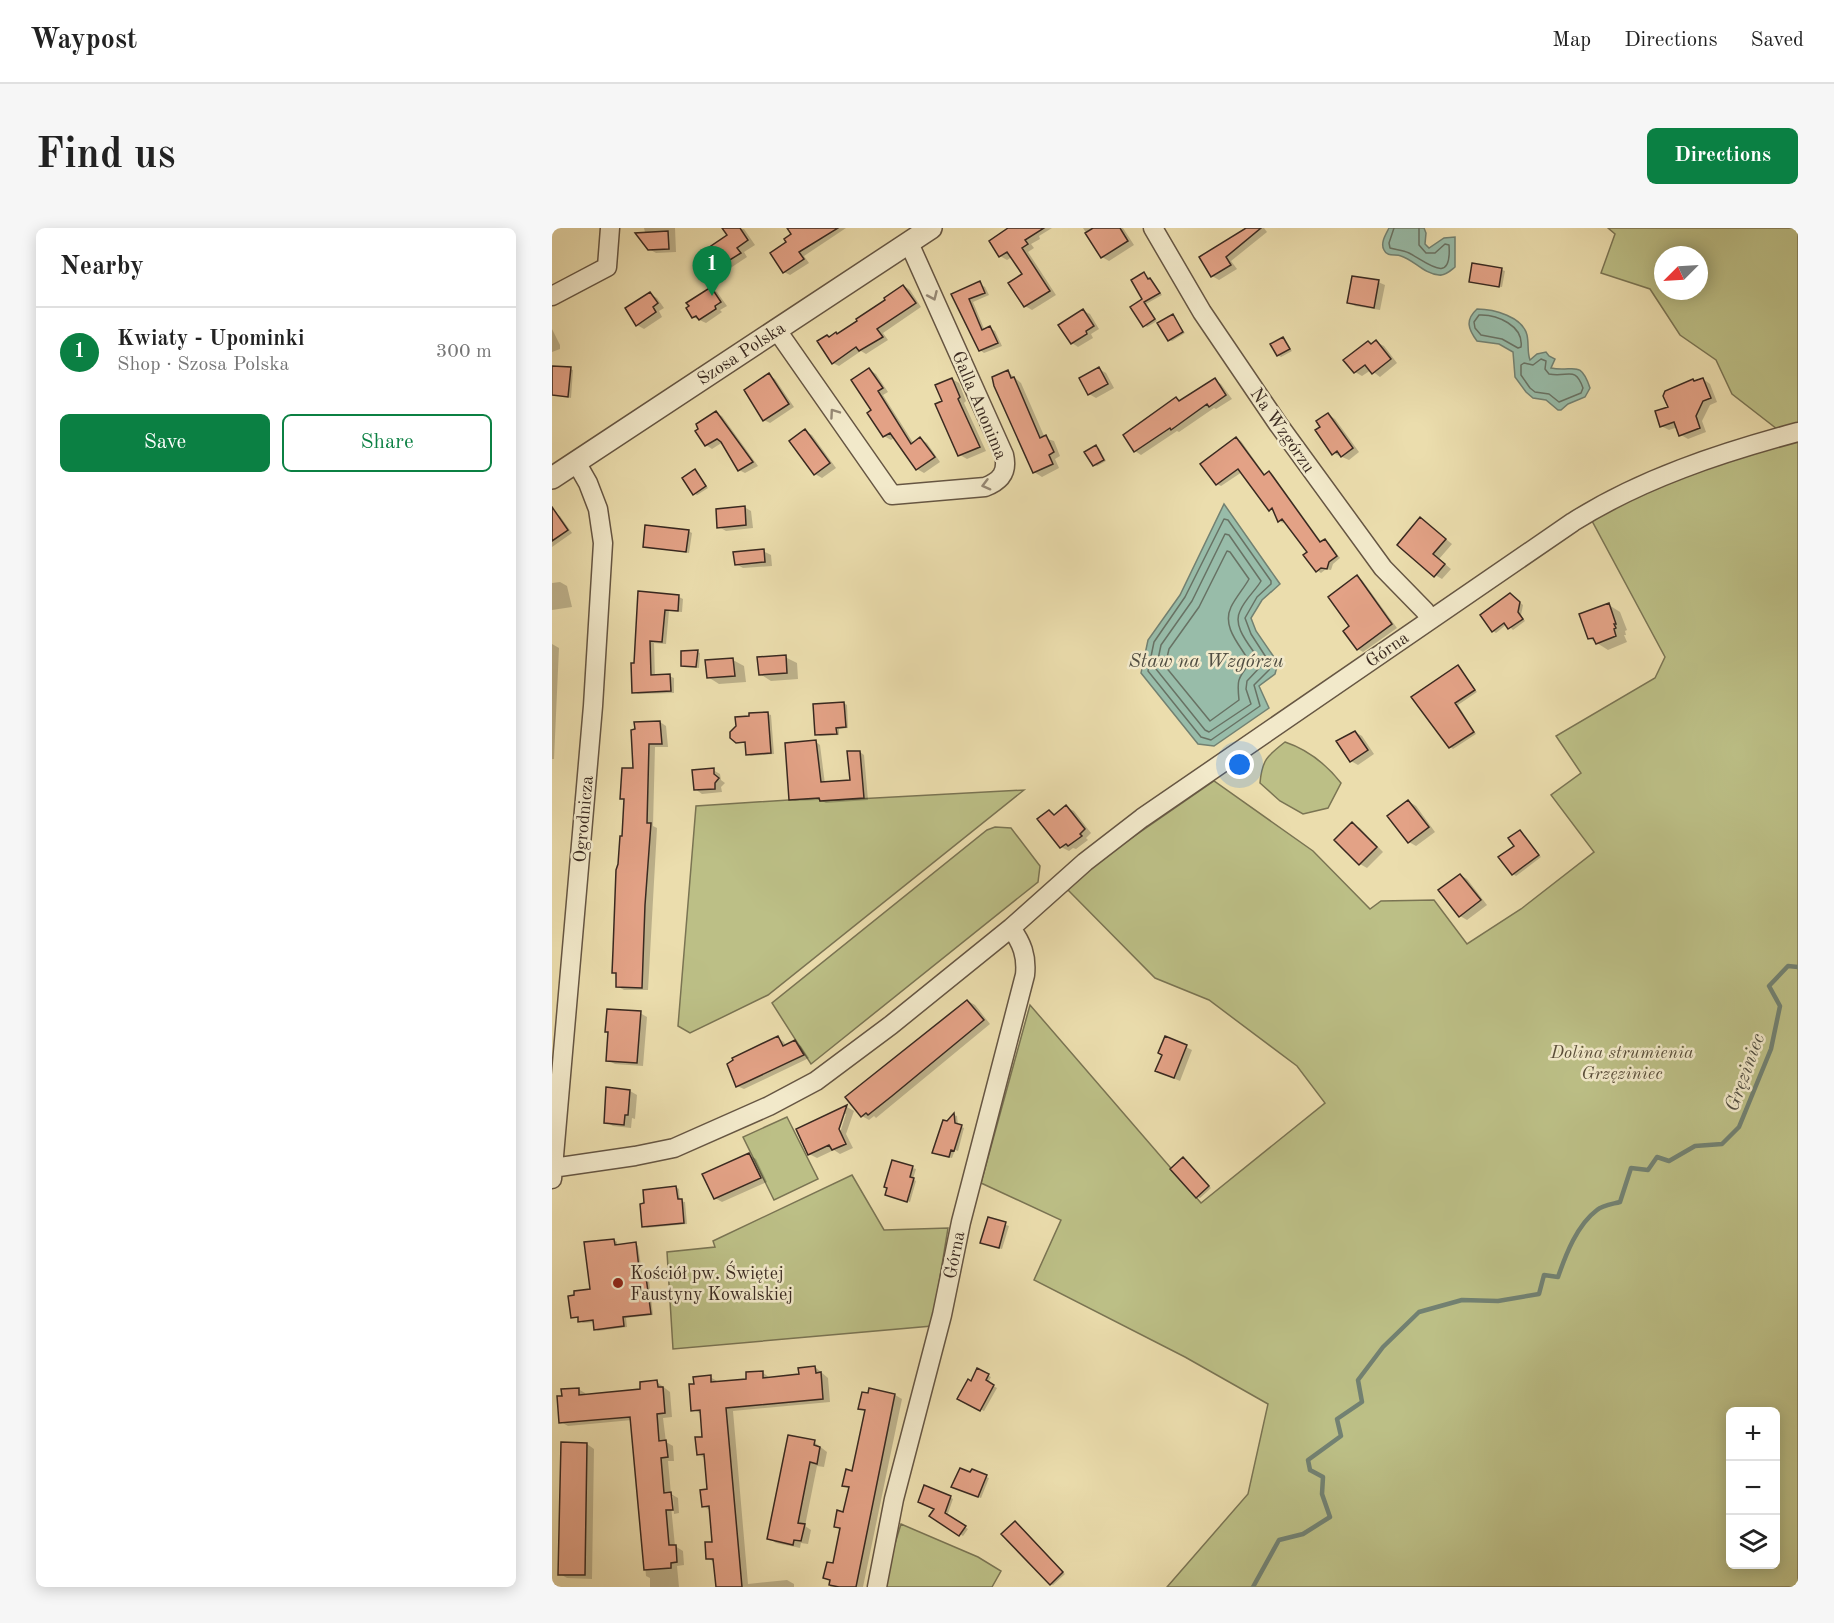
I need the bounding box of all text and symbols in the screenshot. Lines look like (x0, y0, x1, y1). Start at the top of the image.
text: Waypost (30, 27, 137, 55)
text: Map (1552, 30, 1591, 51)
text: Directions (1624, 30, 1718, 51)
text: Saved (1751, 30, 1804, 51)
button: Directions (1647, 128, 1798, 184)
text: Find us (36, 135, 175, 177)
north arrow (1654, 246, 1708, 300)
pin: 1 (692, 247, 732, 296)
text: Nearby (60, 254, 144, 280)
one-way arrow (925, 290, 937, 301)
street label: Szosa Polska (694, 319, 789, 389)
text: Kwiaty - Upominki (117, 328, 304, 350)
text: 1 (74, 342, 85, 362)
text: 300 m (436, 342, 492, 362)
street label: Galla Anonima (948, 349, 1010, 462)
text: Shop · Szosa Polska (117, 355, 289, 375)
street label: Na Wzgórzu (1247, 385, 1318, 476)
one-way arrow (830, 409, 841, 420)
button: Save (60, 414, 270, 472)
button: Share (282, 414, 492, 472)
one-way arrow (981, 477, 991, 490)
street label: Górna (1363, 629, 1412, 671)
water label: Staw na Wzgórzu (1128, 652, 1284, 672)
your location (1225, 750, 1254, 779)
street label: Ogrodnicza (571, 775, 597, 863)
water label: Gręziniec (1722, 1031, 1769, 1115)
park label: Dolina strumienia Grzęziniec (1549, 1044, 1694, 1083)
street label: Górna (942, 1230, 968, 1280)
place label: Kościół pw. Świętej Faustyny Kowalskiej (630, 1260, 793, 1304)
marker: Kościół pw. Świętej Faustyny Kowalskiej (611, 1276, 625, 1290)
map controls (1726, 1407, 1780, 1569)
button: + (1726, 1407, 1780, 1461)
button: − (1726, 1461, 1780, 1515)
button: layers (1726, 1515, 1780, 1569)

